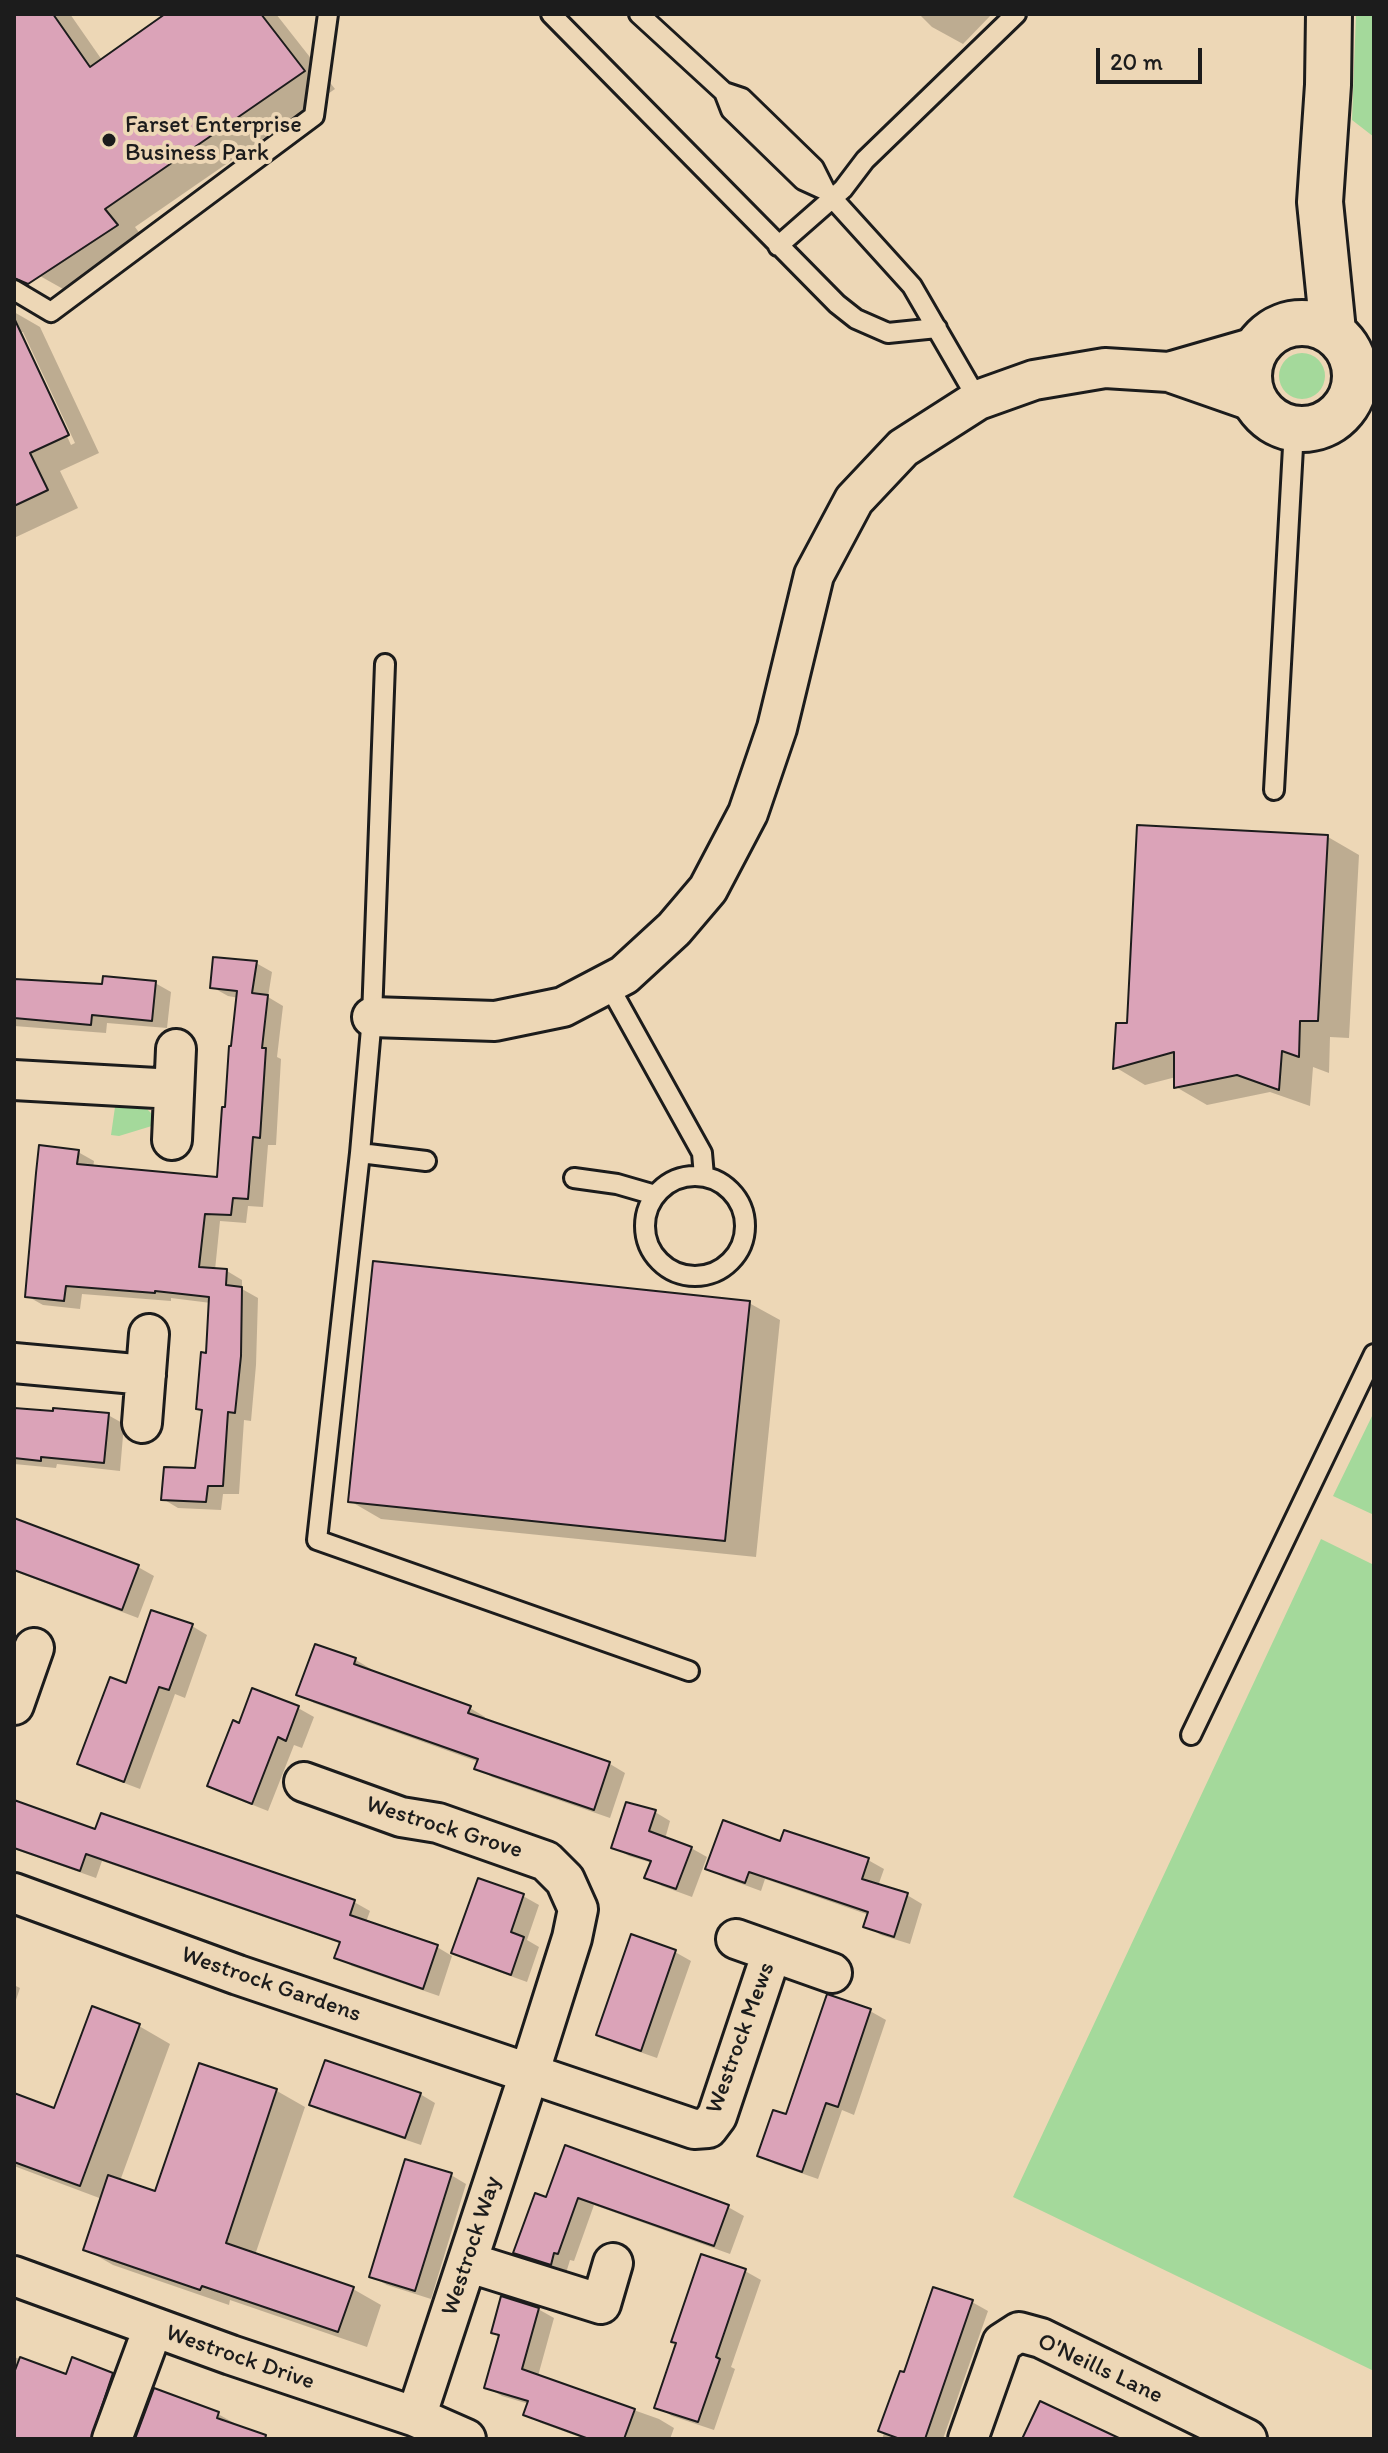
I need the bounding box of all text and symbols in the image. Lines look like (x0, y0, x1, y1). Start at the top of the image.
scale bar (1100, 32, 1206, 82)
text: 20 m (1110, 47, 1163, 76)
place label: Farset Enterprise Business Park (125, 112, 302, 168)
marker: Farset Enterprise Business Park (100, 131, 118, 149)
street label: Westrock Grove (362, 1791, 526, 1865)
street label: Westrock Gardens (177, 1941, 365, 2029)
street label: Westrock Mews (700, 1958, 782, 2118)
street label: Westrock Way (436, 2173, 508, 2319)
street label: Westrock Drive (162, 2319, 318, 2397)
street label: O'Neills Lane (1033, 2327, 1167, 2411)

